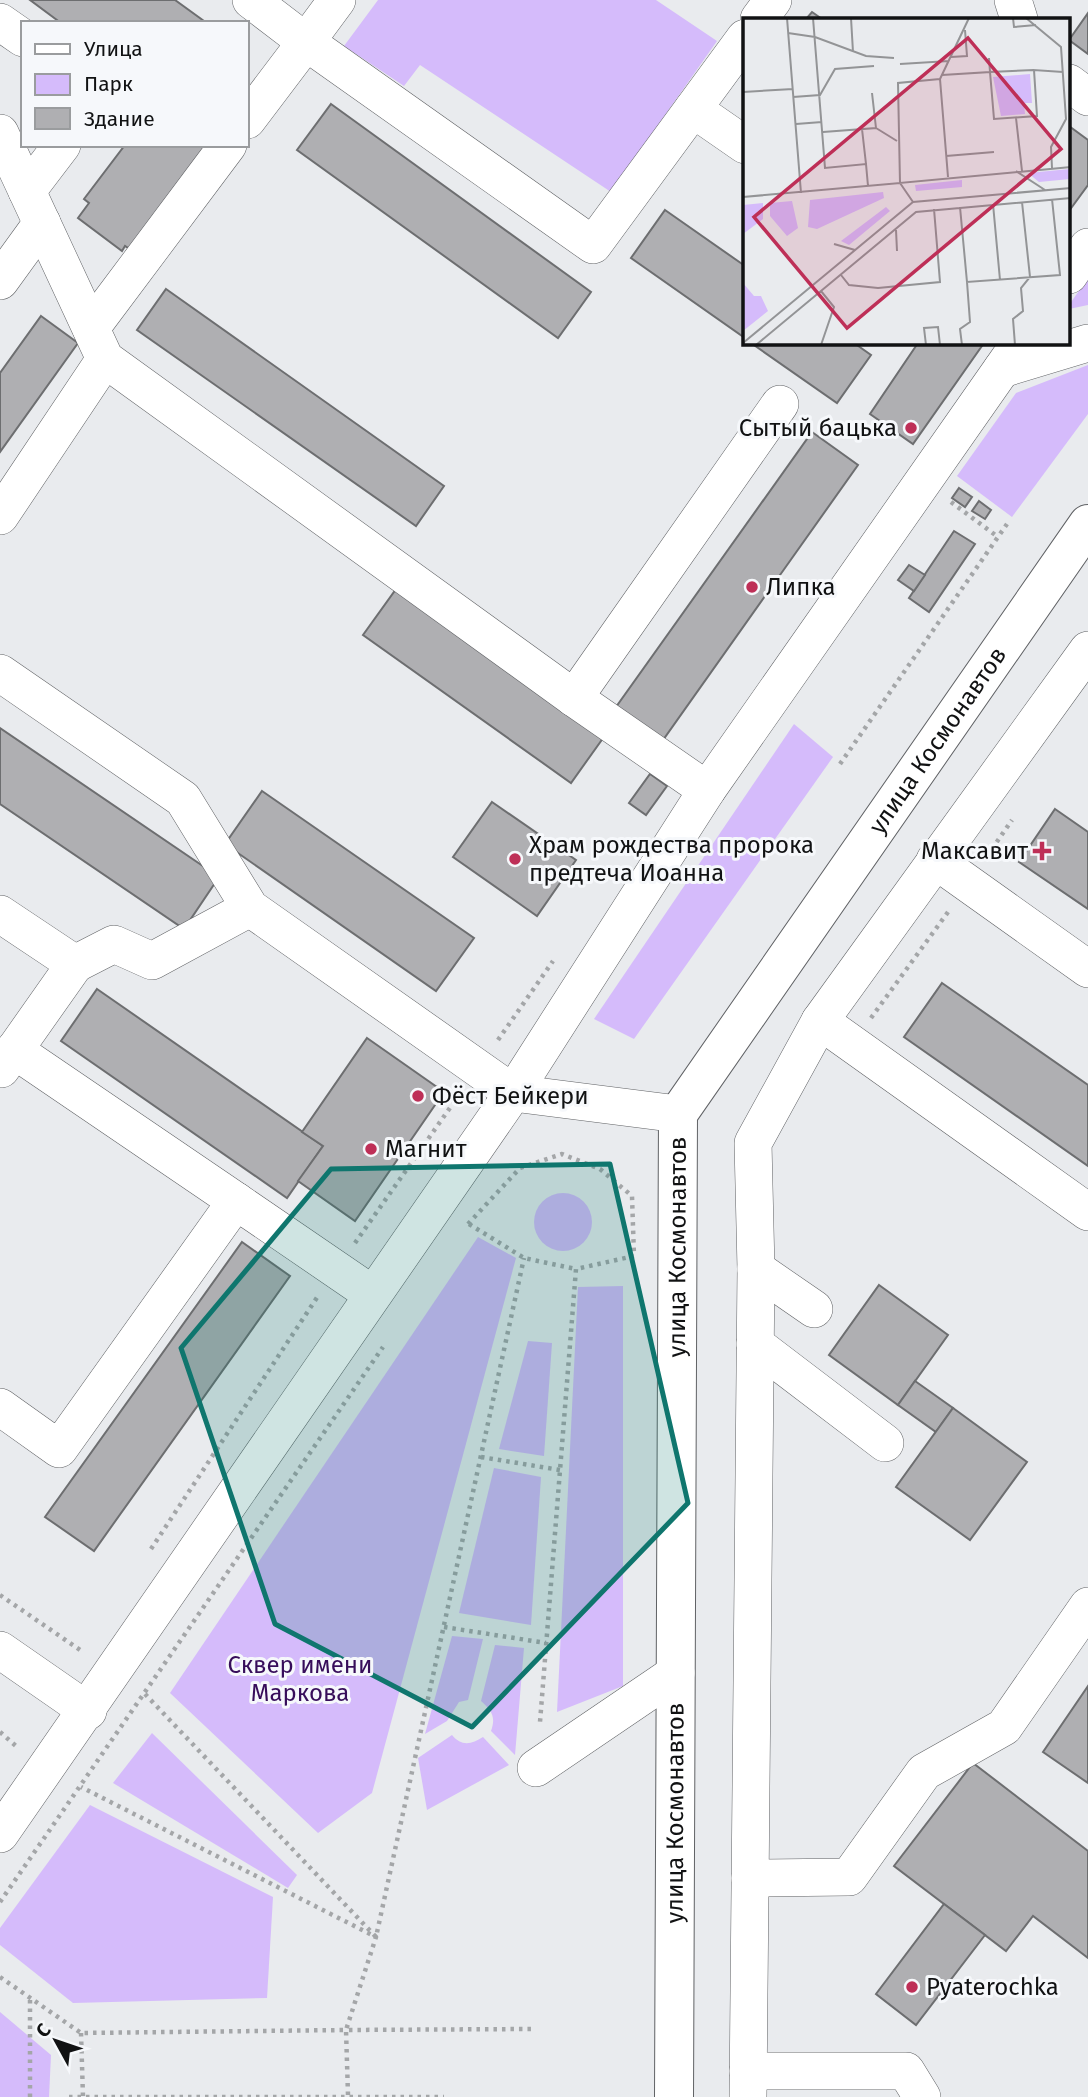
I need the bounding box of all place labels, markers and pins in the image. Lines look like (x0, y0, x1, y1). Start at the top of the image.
place label: Сытый бацька (739, 414, 897, 442)
marker: Сытый бацька (903, 420, 919, 436)
place label: Липка (766, 573, 836, 601)
marker: Липка (744, 579, 760, 595)
place label: Храм рождества пророка предтеча Иоанна (529, 831, 814, 887)
place label: Максавит (921, 837, 1028, 865)
marker: Максавит (1034, 843, 1050, 859)
marker: Храм рождества пророка предтеча Иоанна (507, 851, 523, 867)
place label: Фёст Бейкери (432, 1082, 589, 1110)
marker: Фёст Бейкери (410, 1088, 426, 1104)
place label: Магнит (385, 1135, 467, 1163)
marker: Магнит (363, 1141, 379, 1157)
place label: Pyaterochka (926, 1973, 1059, 2001)
marker: Pyaterochka (904, 1979, 920, 1995)

